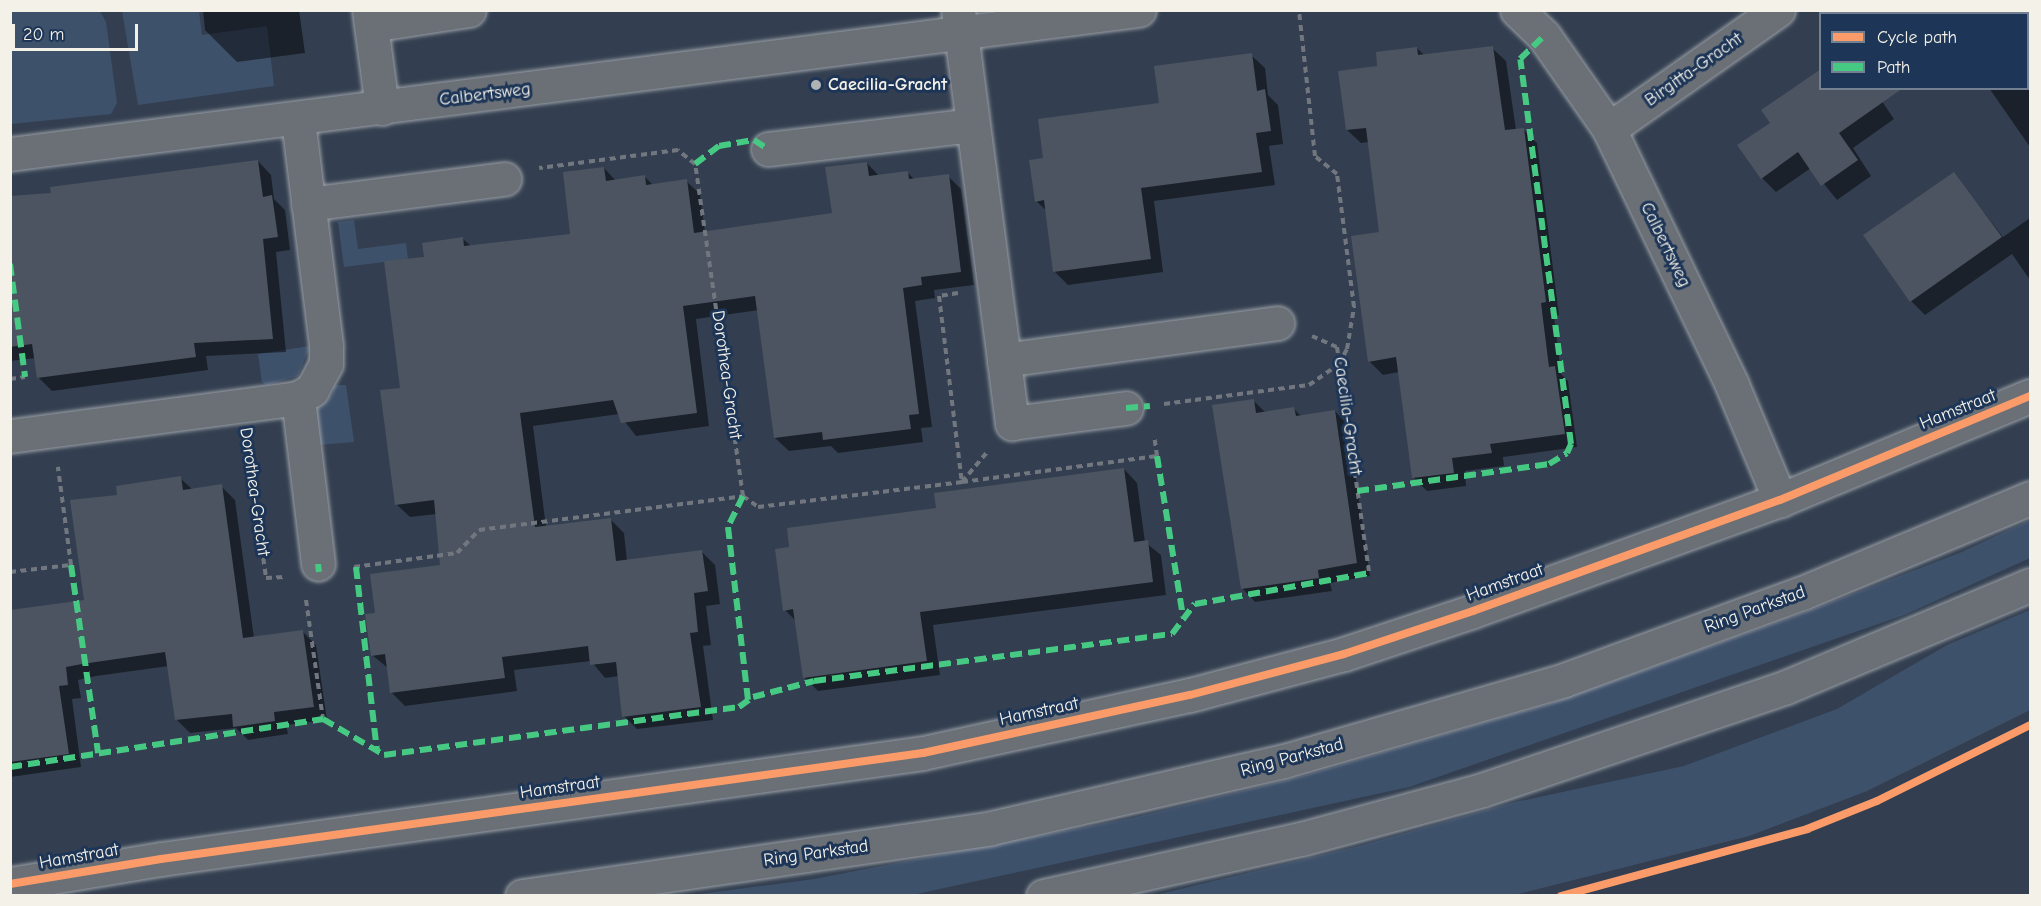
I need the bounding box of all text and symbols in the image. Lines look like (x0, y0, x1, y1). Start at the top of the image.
scale bar (15, 12, 141, 50)
legend (1819, 12, 2029, 90)
text: 20 m (23, 24, 64, 45)
text: Cycle path (1877, 27, 1957, 48)
street label: Birgitta-Gracht (1641, 28, 1747, 112)
text: Path (1877, 57, 1910, 78)
place label: Caecilia-Gracht (828, 74, 947, 96)
marker: Caecilia-Gracht (809, 78, 823, 92)
street label: Calbertsweg (438, 79, 532, 111)
street label: Calbertsweg (1635, 199, 1695, 291)
street label: Dorothea-Gracht (706, 309, 746, 441)
street label: Caecilia-Gracht (1328, 356, 1366, 476)
street label: Hamstraat (1917, 385, 1999, 435)
street label: Dorothea-Gracht (234, 426, 274, 558)
street label: Hamstraat (1464, 559, 1546, 607)
street label: Ring Parkstad (1702, 582, 1808, 638)
street label: Hamstraat (997, 693, 1081, 731)
street label: Ring Parkstad (1238, 734, 1346, 782)
street label: Hamstraat (519, 772, 601, 804)
street label: Ring Parkstad (762, 836, 870, 872)
street label: Hamstraat (38, 839, 120, 875)

